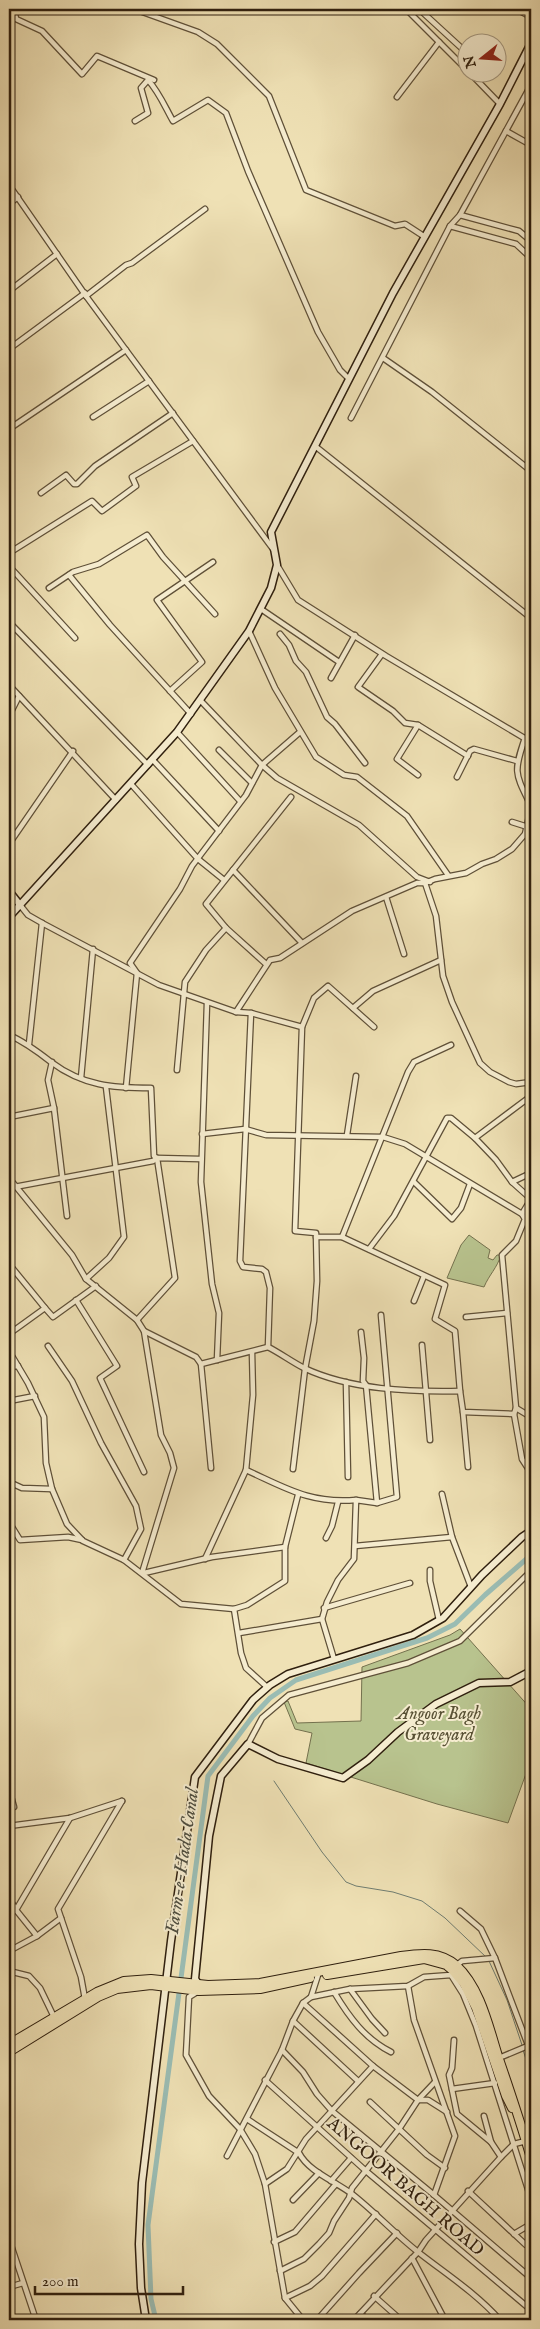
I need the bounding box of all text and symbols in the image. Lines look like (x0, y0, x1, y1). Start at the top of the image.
north arrow (458, 32, 508, 82)
text: N (460, 53, 481, 71)
park label: Angoor Bagh Graveyard (395, 1703, 482, 1747)
water label: Farm-e-Hada Canal (161, 1785, 205, 1936)
street label: ANGOOR BAGH ROAD (321, 2112, 488, 2262)
scale bar (35, 2264, 182, 2296)
text: 200 m (42, 2272, 79, 2291)

